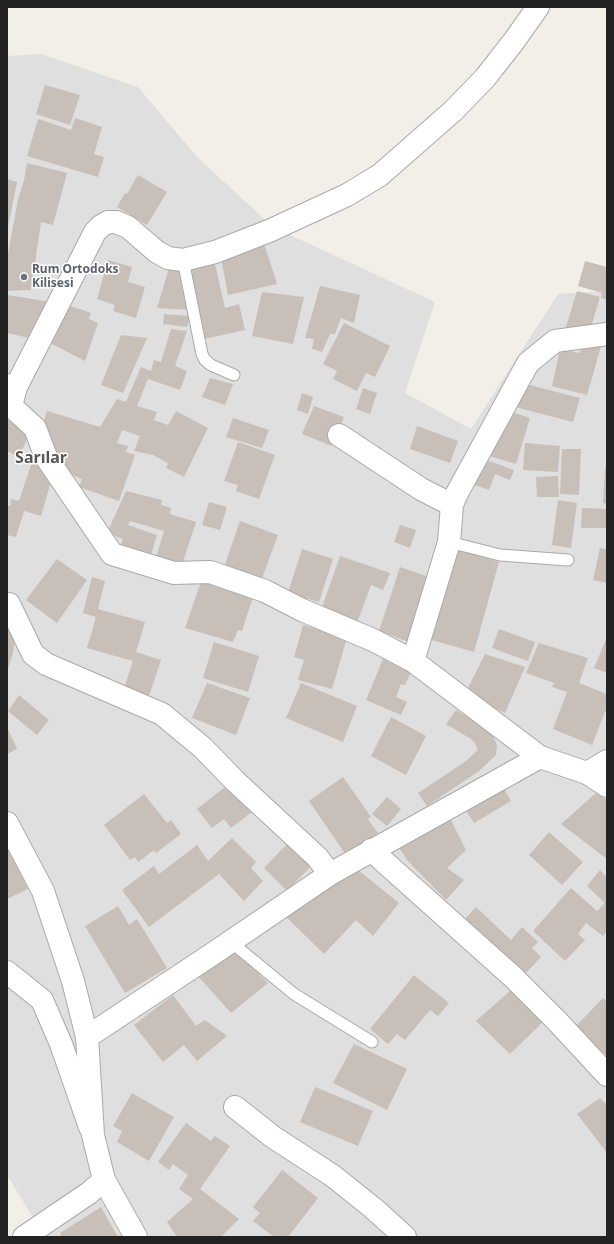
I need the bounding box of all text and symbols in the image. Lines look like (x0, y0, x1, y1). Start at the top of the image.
place label: Rum Ortodoks Kilisesi (32, 263, 119, 291)
marker: Rum Ortodoks Kilisesi (19, 272, 29, 282)
district label: Sarılar (15, 448, 67, 468)

